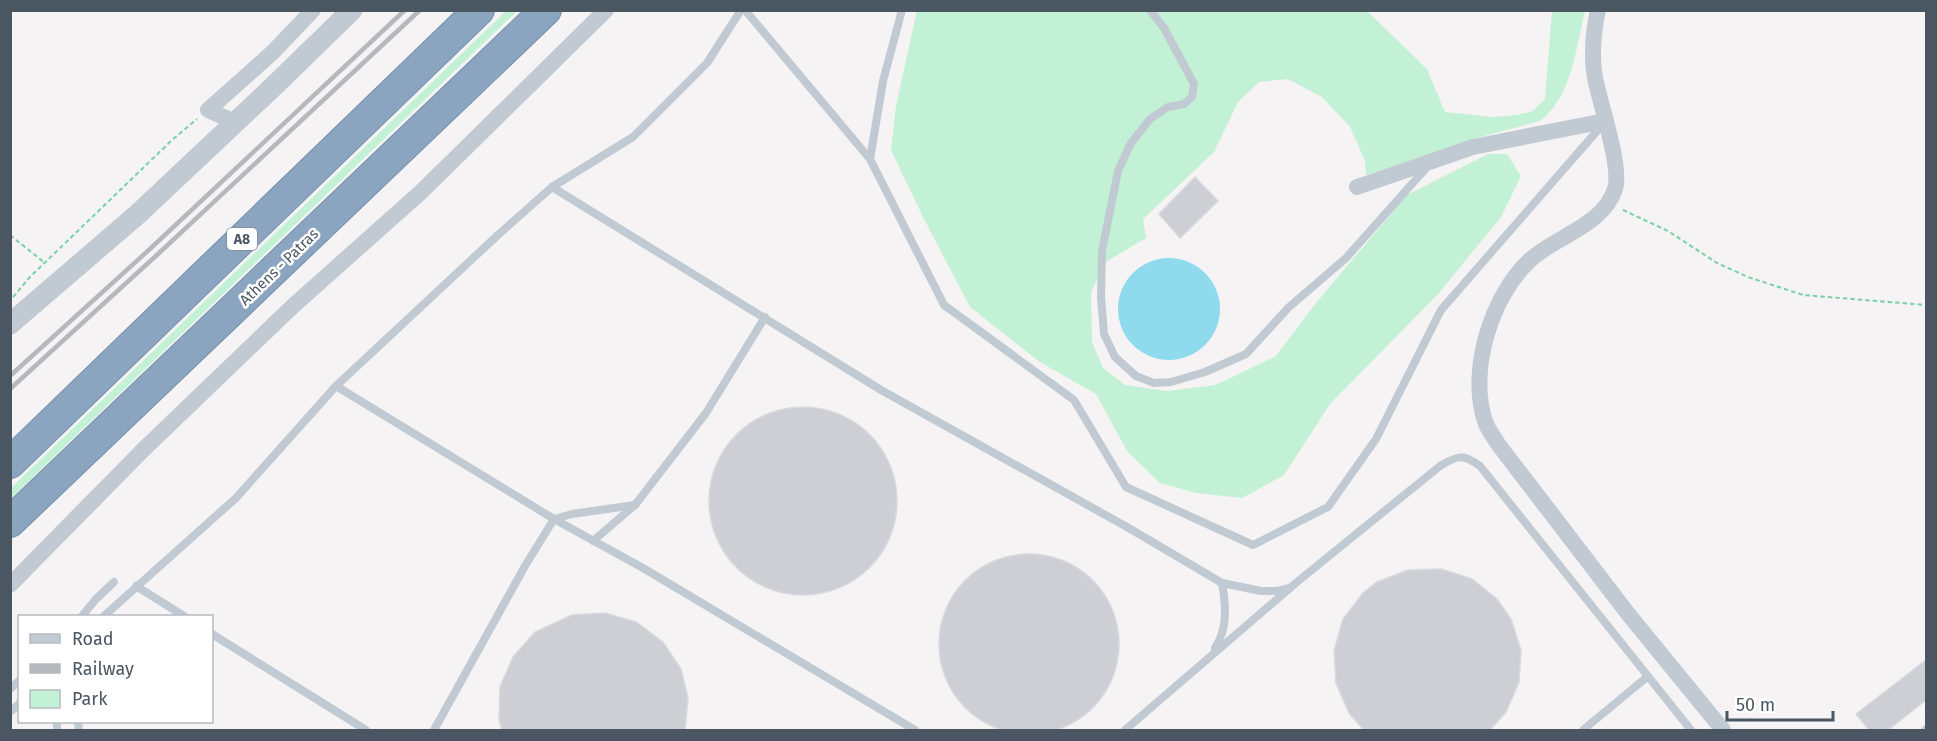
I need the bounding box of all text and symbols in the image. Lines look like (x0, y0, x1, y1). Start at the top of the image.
street label: Athens - Patras (236, 225, 322, 309)
road number: Α8 (227, 228, 257, 250)
legend (18, 615, 213, 723)
text: Road (72, 628, 114, 650)
text: Railway (72, 658, 134, 680)
scale bar (1727, 684, 1834, 722)
text: Park (72, 688, 108, 710)
text: 50 m (1736, 694, 1775, 716)

